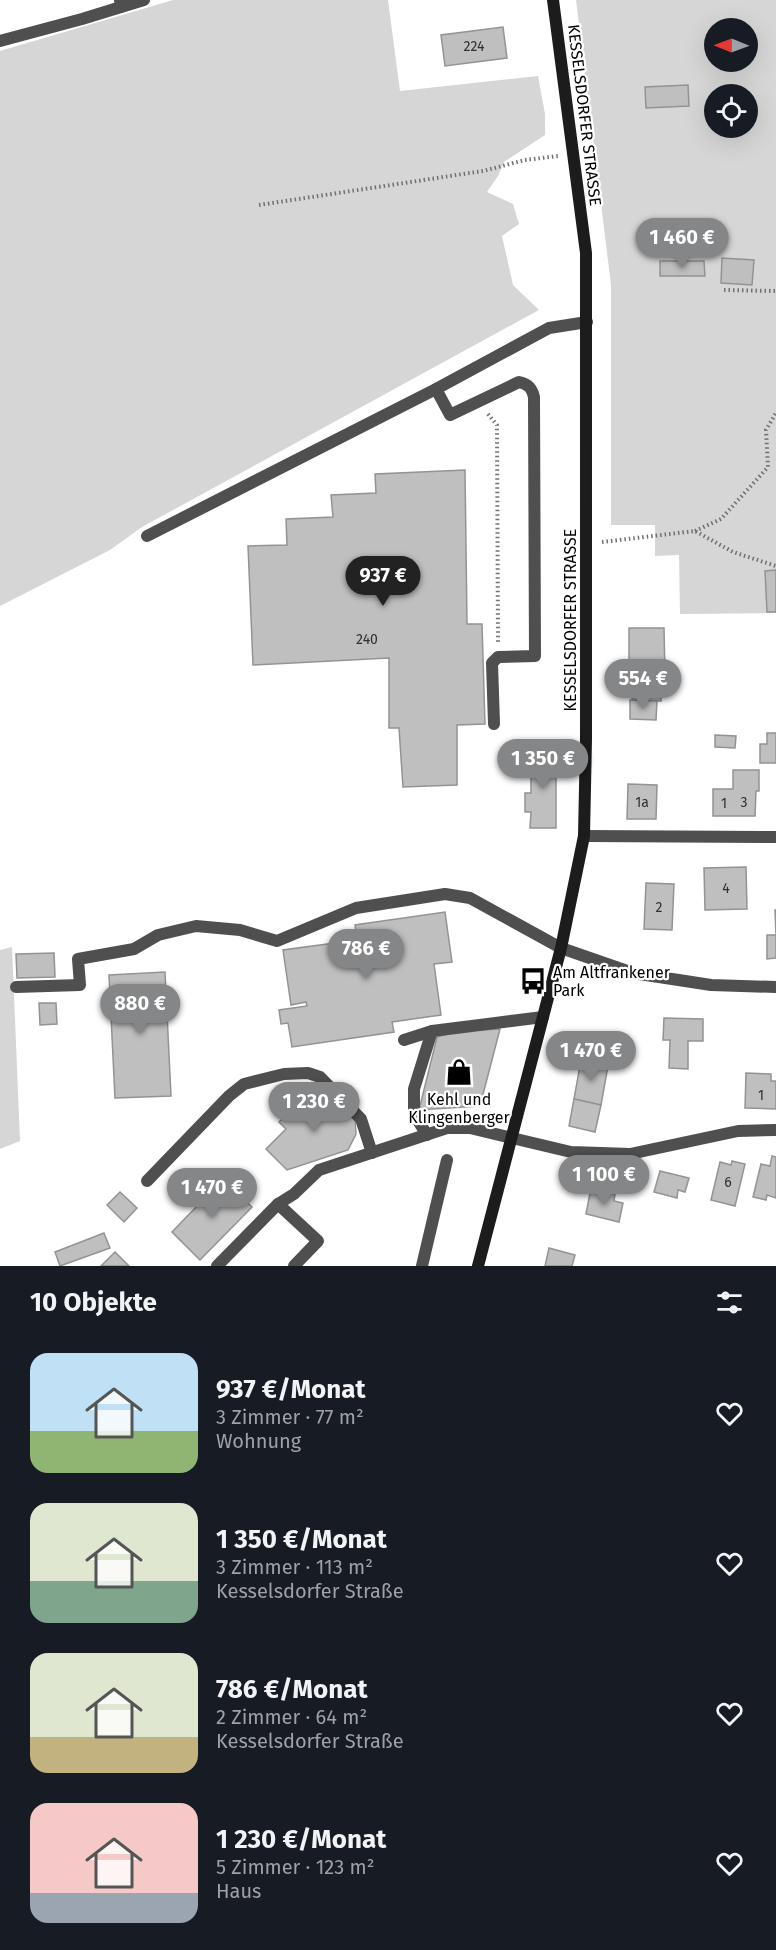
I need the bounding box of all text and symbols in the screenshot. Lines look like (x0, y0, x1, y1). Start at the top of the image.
north arrow (704, 18, 758, 72)
map controls (704, 18, 758, 138)
street label: KESSELSDORFER STRASSE (564, 23, 605, 207)
house number: 224 (464, 38, 485, 55)
button: locate (704, 84, 758, 138)
pin: 1 460 € (627, 218, 737, 269)
text: 1 460 € (650, 225, 714, 249)
street label: KESSELSDORFER STRASSE (561, 529, 580, 711)
pin: 937 € (341, 556, 425, 607)
text: 937 € (359, 563, 407, 587)
house number: 240 (356, 631, 378, 648)
pin: 554 € (601, 659, 685, 710)
text: 554 € (618, 666, 668, 690)
pin: 1 350 € (488, 739, 598, 790)
text: 1 350 € (511, 746, 575, 770)
house number: 1a (635, 794, 649, 811)
house number: 3 (741, 794, 748, 811)
house number: 1 (721, 795, 727, 812)
house number: 4 (722, 880, 730, 897)
house number: 2 (656, 899, 663, 916)
pin: 786 € (324, 929, 408, 980)
text: 786 € (342, 936, 390, 960)
place label: Am Altfrankener Park (553, 963, 671, 1000)
bus stop icon: Am Altfrankener Park (518, 966, 548, 996)
pin: 880 € (98, 984, 182, 1035)
text: 880 € (114, 991, 166, 1015)
pin: 1 470 € (536, 1031, 646, 1082)
text: 1 470 € (560, 1038, 622, 1062)
shop icon: Kehl und Klingenberger (444, 1057, 474, 1087)
pin: 1 230 € (259, 1082, 369, 1133)
house number: 1 (758, 1087, 764, 1104)
text: 1 230 € (283, 1089, 345, 1113)
place label: Kehl und Klingenberger (408, 1090, 510, 1127)
pin: 1 100 € (549, 1155, 659, 1206)
text: 1 100 € (572, 1162, 636, 1186)
pin: 1 470 € (157, 1168, 267, 1219)
house number: 6 (724, 1174, 732, 1191)
text: 1 470 € (181, 1175, 243, 1199)
icon: filters (713, 1286, 746, 1319)
text: 10 Objekte (30, 1287, 157, 1318)
text: 937 €/Monat (216, 1374, 366, 1405)
icon: home (78, 1377, 150, 1449)
icon: heart (713, 1397, 746, 1430)
text: 3 Zimmer · 77 m² (216, 1405, 364, 1429)
text: Wohnung (216, 1429, 301, 1453)
text: 1 350 €/Monat (216, 1524, 387, 1555)
icon: home (78, 1527, 150, 1599)
icon: heart (713, 1547, 746, 1580)
text: 3 Zimmer · 113 m² (216, 1555, 373, 1579)
text: Kesselsdorfer Straße (216, 1579, 404, 1603)
text: 786 €/Monat (216, 1674, 367, 1705)
icon: home (78, 1677, 150, 1749)
icon: heart (713, 1697, 746, 1730)
text: 2 Zimmer · 64 m² (216, 1705, 367, 1729)
text: Kesselsdorfer Straße (216, 1729, 404, 1753)
text: 1 230 €/Monat (216, 1824, 386, 1855)
icon: home (78, 1827, 150, 1899)
icon: heart (713, 1847, 746, 1880)
text: 5 Zimmer · 123 m² (216, 1855, 374, 1879)
text: Haus (216, 1879, 261, 1903)

